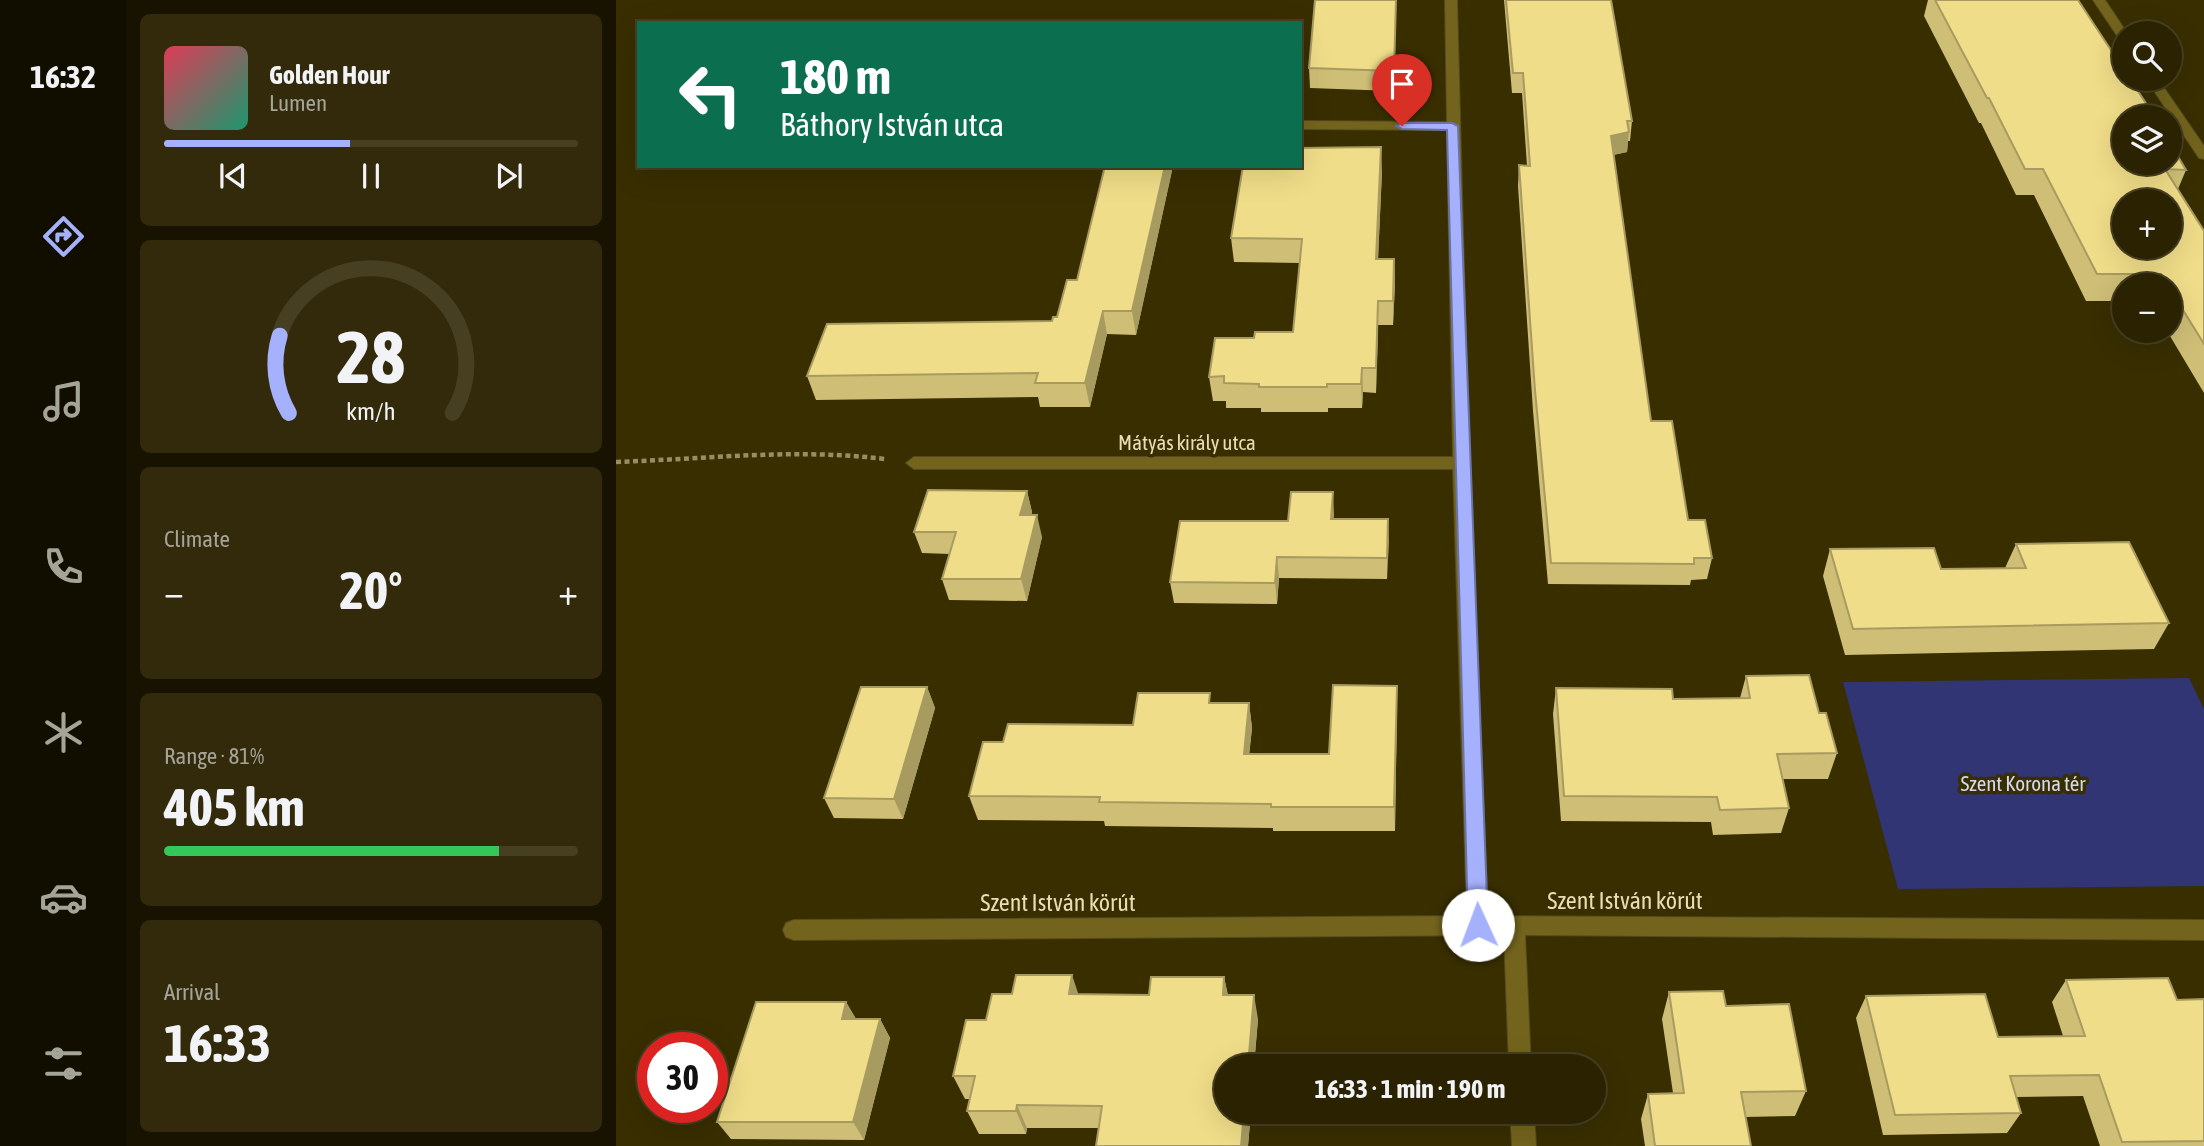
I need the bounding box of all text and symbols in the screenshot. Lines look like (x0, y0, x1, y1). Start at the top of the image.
map controls (2112, 21, 2182, 343)
button: search (2112, 21, 2182, 91)
text: 180 m (780, 48, 891, 104)
icon: left (665, 49, 756, 140)
pin (1372, 54, 1432, 126)
text: 16:32 (30, 58, 96, 95)
text: Golden Hour (269, 60, 389, 90)
icon: arrive (1383, 65, 1421, 103)
text: Lumen (269, 90, 327, 116)
button: layers (2112, 105, 2182, 175)
text: Báthory István utca (780, 106, 1004, 143)
icon: previous (214, 157, 252, 195)
icon: pause (352, 157, 390, 195)
icon: next (490, 157, 528, 195)
button: + (2112, 189, 2182, 259)
icon: directions (39, 212, 88, 261)
button: − (2112, 273, 2182, 343)
text: 28 (337, 315, 405, 398)
icon: music (39, 377, 88, 426)
text: km/h (346, 396, 396, 424)
street label: Mátyás király utca (1118, 430, 1256, 454)
text: Climate (164, 526, 230, 552)
icon: phone (39, 542, 88, 591)
text: 20° (339, 560, 403, 620)
text: − (164, 570, 184, 613)
text: + (558, 570, 578, 613)
icon: climate (39, 708, 88, 757)
text: Range · 81% (164, 743, 264, 769)
park label: Szent Korona tér (1960, 771, 2086, 795)
text: 405 km (164, 777, 305, 837)
icon: car (39, 873, 88, 922)
street label: Szent István körút (1547, 887, 1703, 914)
position arrow (1441, 888, 1515, 962)
street label: Szent István körút (980, 889, 1136, 916)
text: Arrival (164, 979, 220, 1005)
text: 16:33 (164, 1013, 271, 1073)
speed limit sign: 30 (637, 1032, 728, 1123)
icon: filters (39, 1039, 88, 1088)
text: 16:33 · 1 min · 190 m (1315, 1074, 1505, 1104)

